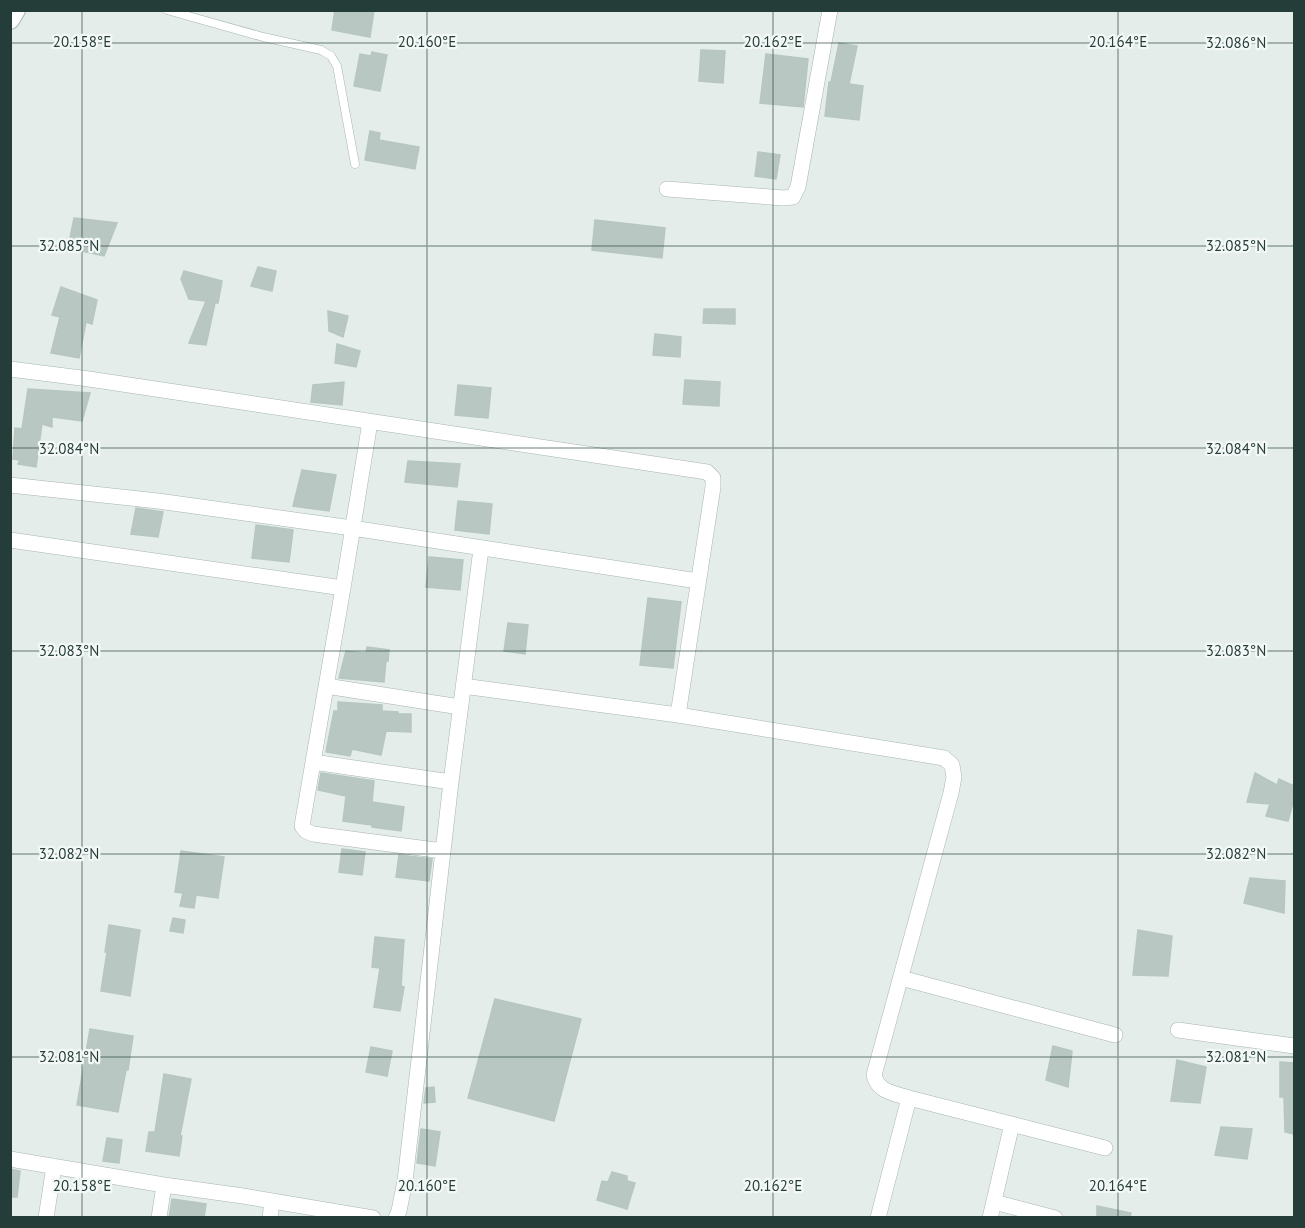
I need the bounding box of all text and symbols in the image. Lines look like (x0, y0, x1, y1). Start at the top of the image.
text: 20.158°E (53, 32, 111, 51)
text: 20.160°E (398, 32, 456, 51)
text: 20.162°E (744, 32, 802, 51)
text: 20.164°E (1089, 32, 1147, 51)
text: 32.086°N (1206, 33, 1266, 52)
text: 32.085°N (39, 236, 99, 255)
text: 32.085°N (1206, 236, 1266, 255)
text: 32.084°N (39, 439, 99, 458)
text: 32.084°N (1206, 439, 1266, 458)
text: 32.083°N (39, 641, 99, 660)
text: 32.083°N (1206, 641, 1266, 660)
text: 32.082°N (39, 844, 99, 863)
text: 32.082°N (1206, 844, 1266, 863)
text: 32.081°N (39, 1047, 99, 1066)
text: 32.081°N (1206, 1047, 1266, 1066)
text: 20.158°E (53, 1176, 111, 1195)
text: 20.160°E (398, 1176, 456, 1195)
text: 20.162°E (744, 1176, 802, 1195)
text: 20.164°E (1089, 1176, 1147, 1195)

